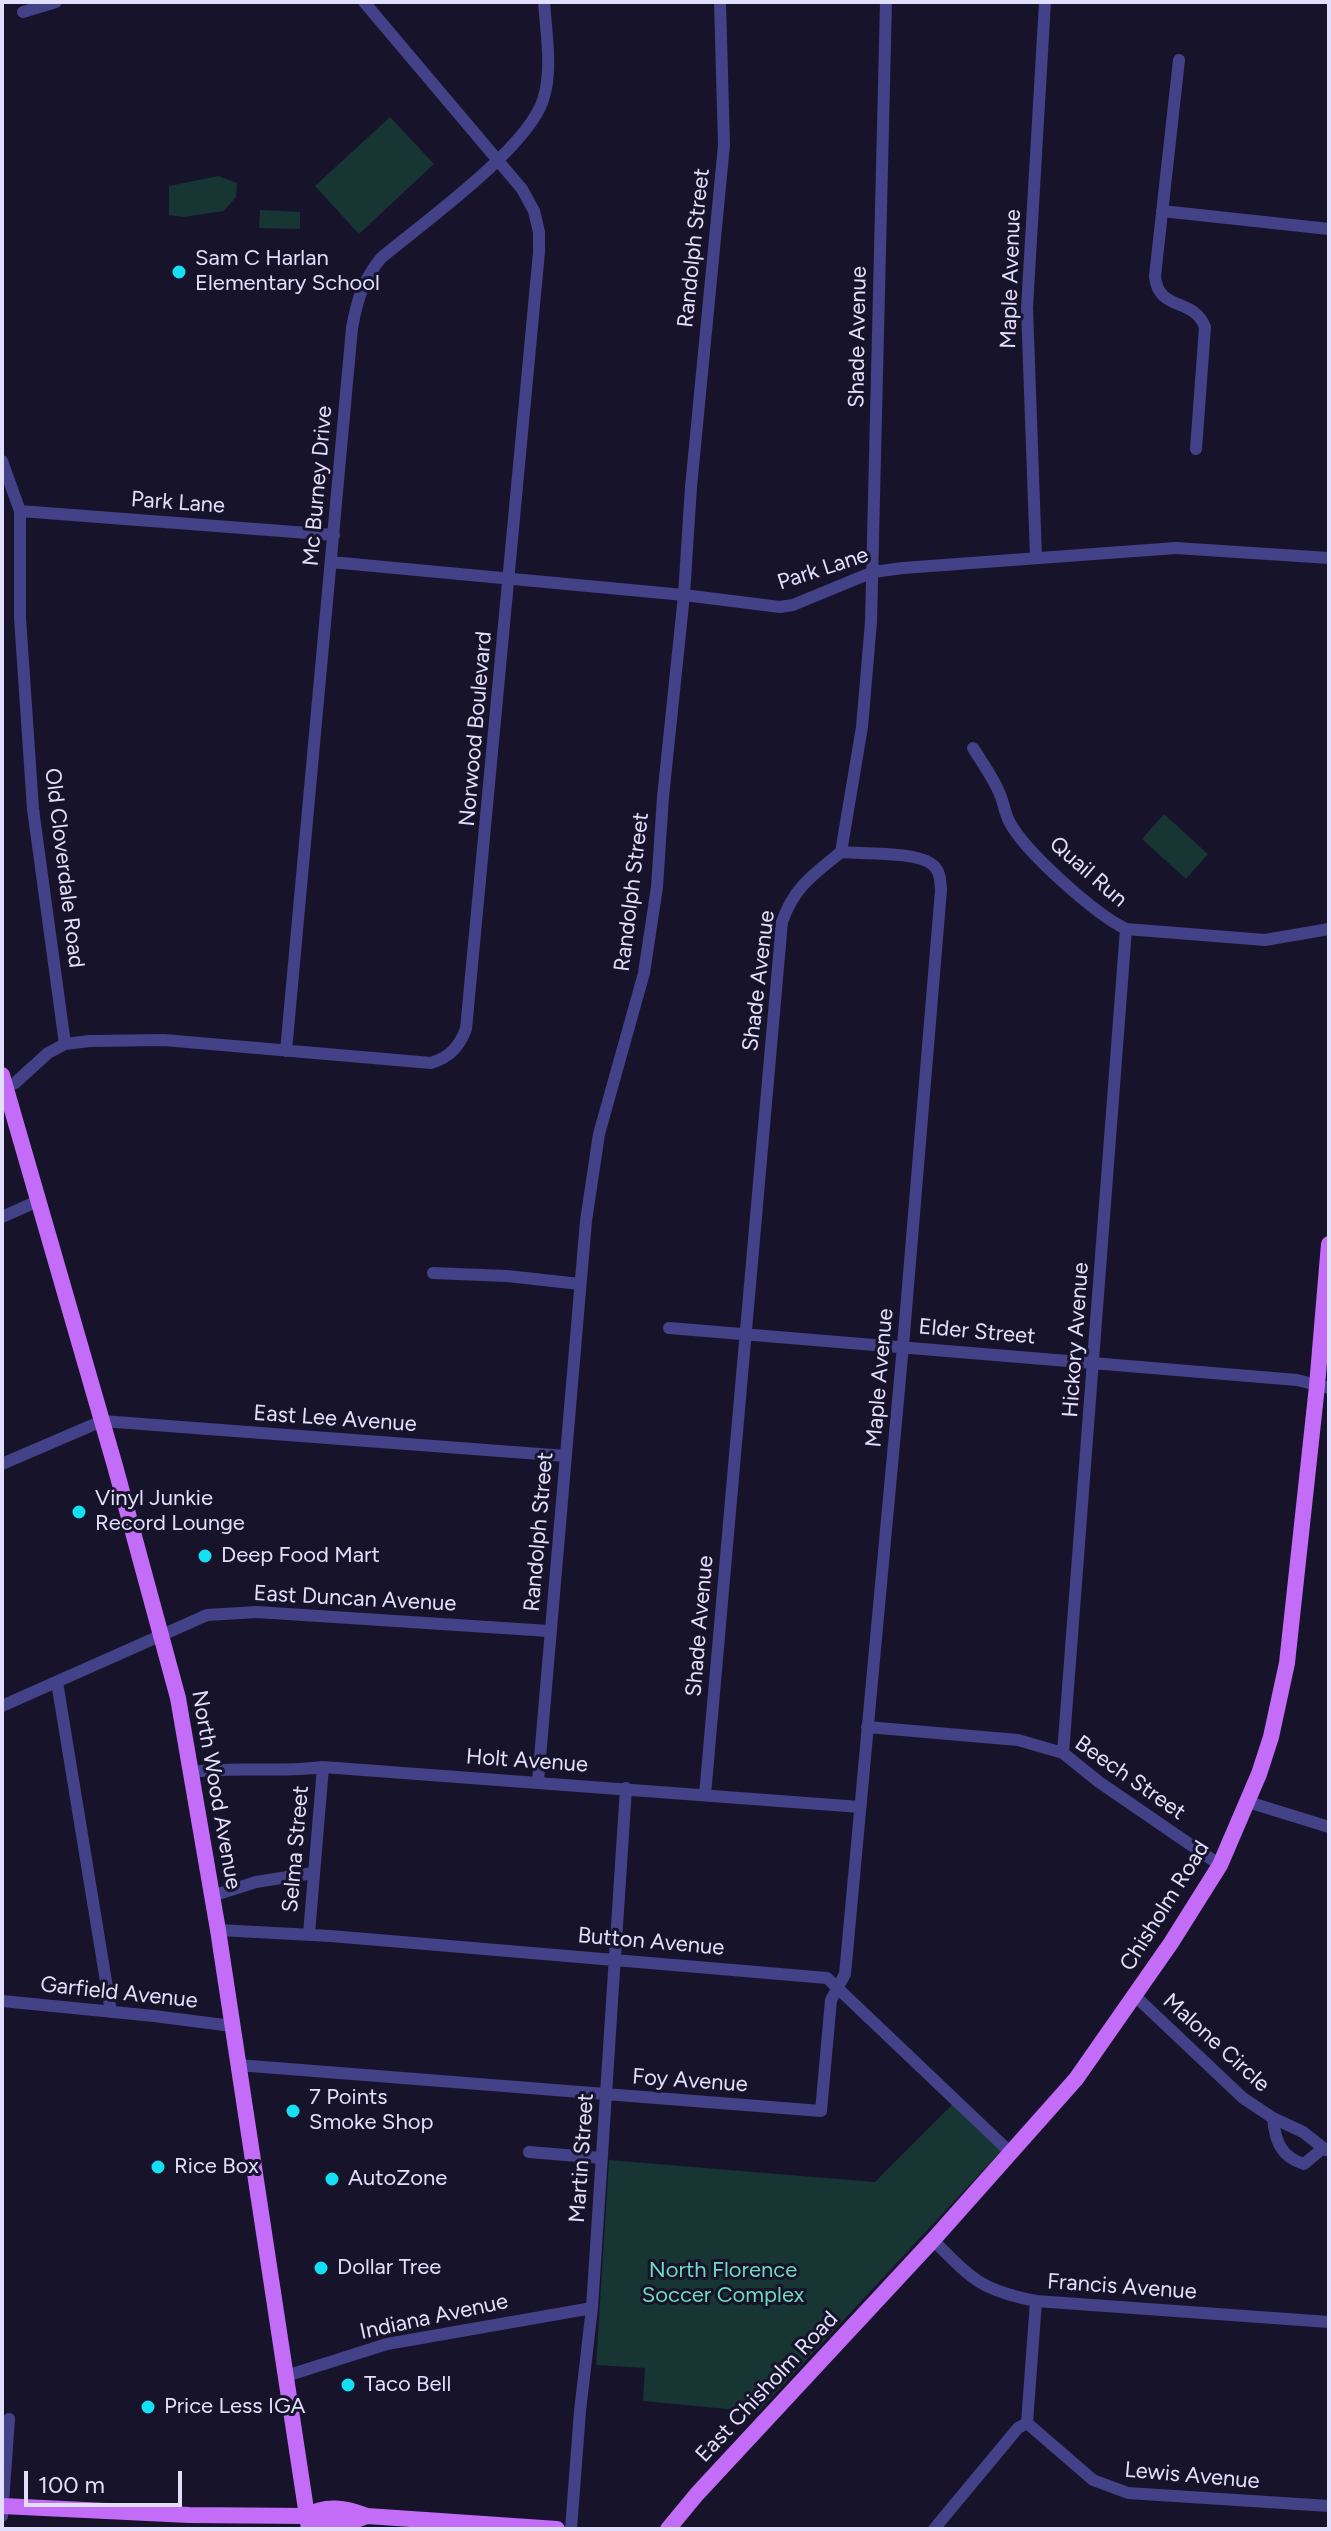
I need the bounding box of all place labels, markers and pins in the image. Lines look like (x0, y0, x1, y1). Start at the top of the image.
place label: Sam C Harlan Elementary School (195, 246, 380, 298)
marker: Sam C Harlan Elementary School (170, 263, 188, 281)
place label: Vinyl Junkie Record Lounge (95, 1486, 245, 1538)
marker: Vinyl Junkie Record Lounge (70, 1503, 88, 1521)
place label: Deep Food Mart (221, 1543, 380, 1569)
marker: Deep Food Mart (196, 1547, 214, 1565)
place label: 7 Points Smoke Shop (309, 2085, 433, 2136)
marker: 7 Points Smoke Shop (284, 2102, 302, 2120)
place label: Rice Box (174, 2154, 259, 2180)
marker: Rice Box (149, 2158, 167, 2176)
place label: AutoZone (348, 2166, 447, 2192)
marker: AutoZone (323, 2170, 341, 2188)
place label: Dollar Tree (337, 2255, 441, 2281)
marker: Dollar Tree (312, 2259, 330, 2277)
place label: Taco Bell (364, 2372, 451, 2398)
marker: Taco Bell (339, 2376, 357, 2394)
place label: Price Less IGA (164, 2394, 305, 2420)
marker: Price Less IGA (139, 2398, 157, 2416)

